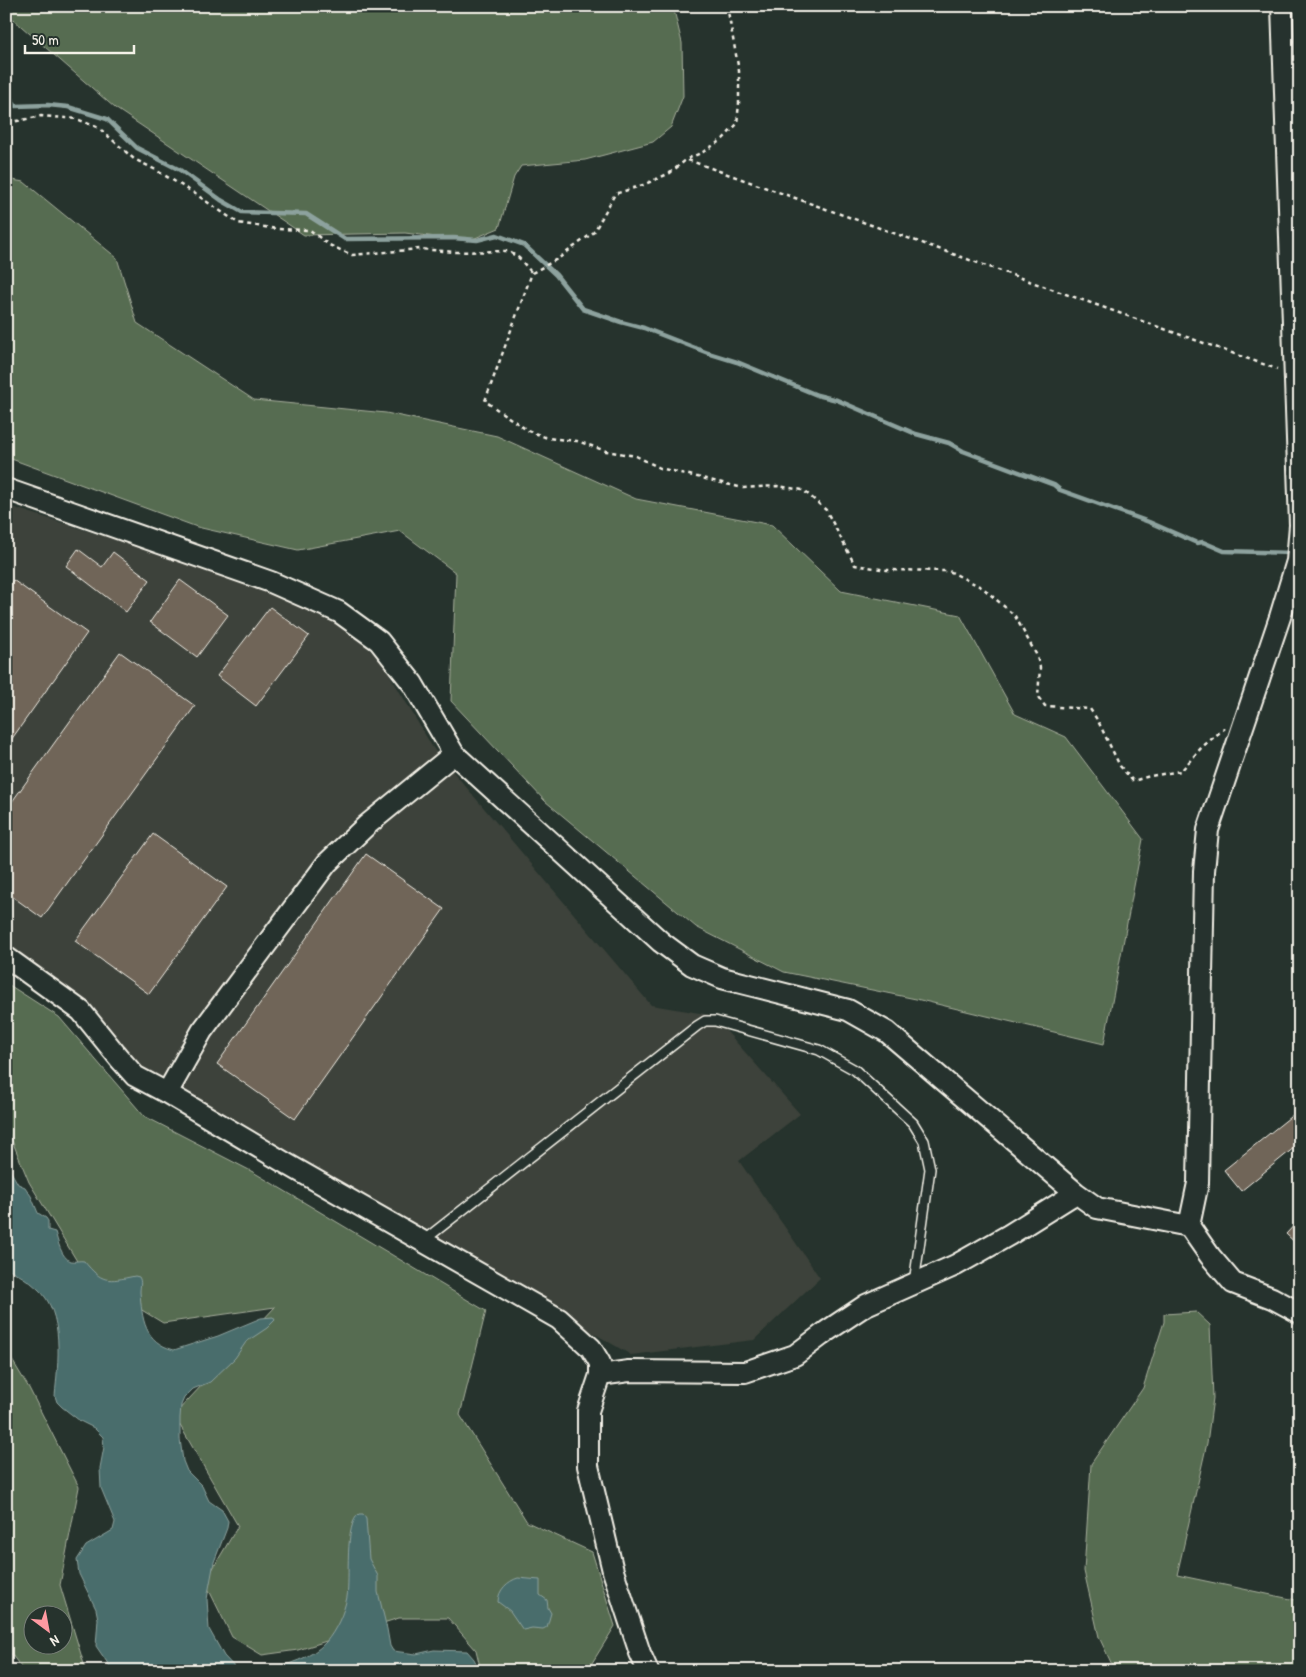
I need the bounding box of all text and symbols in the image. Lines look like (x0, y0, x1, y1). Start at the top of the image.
scale bar (25, 22, 134, 54)
text: 50 m (32, 29, 59, 50)
north arrow (22, 1604, 72, 1654)
text: N (46, 1631, 63, 1652)

